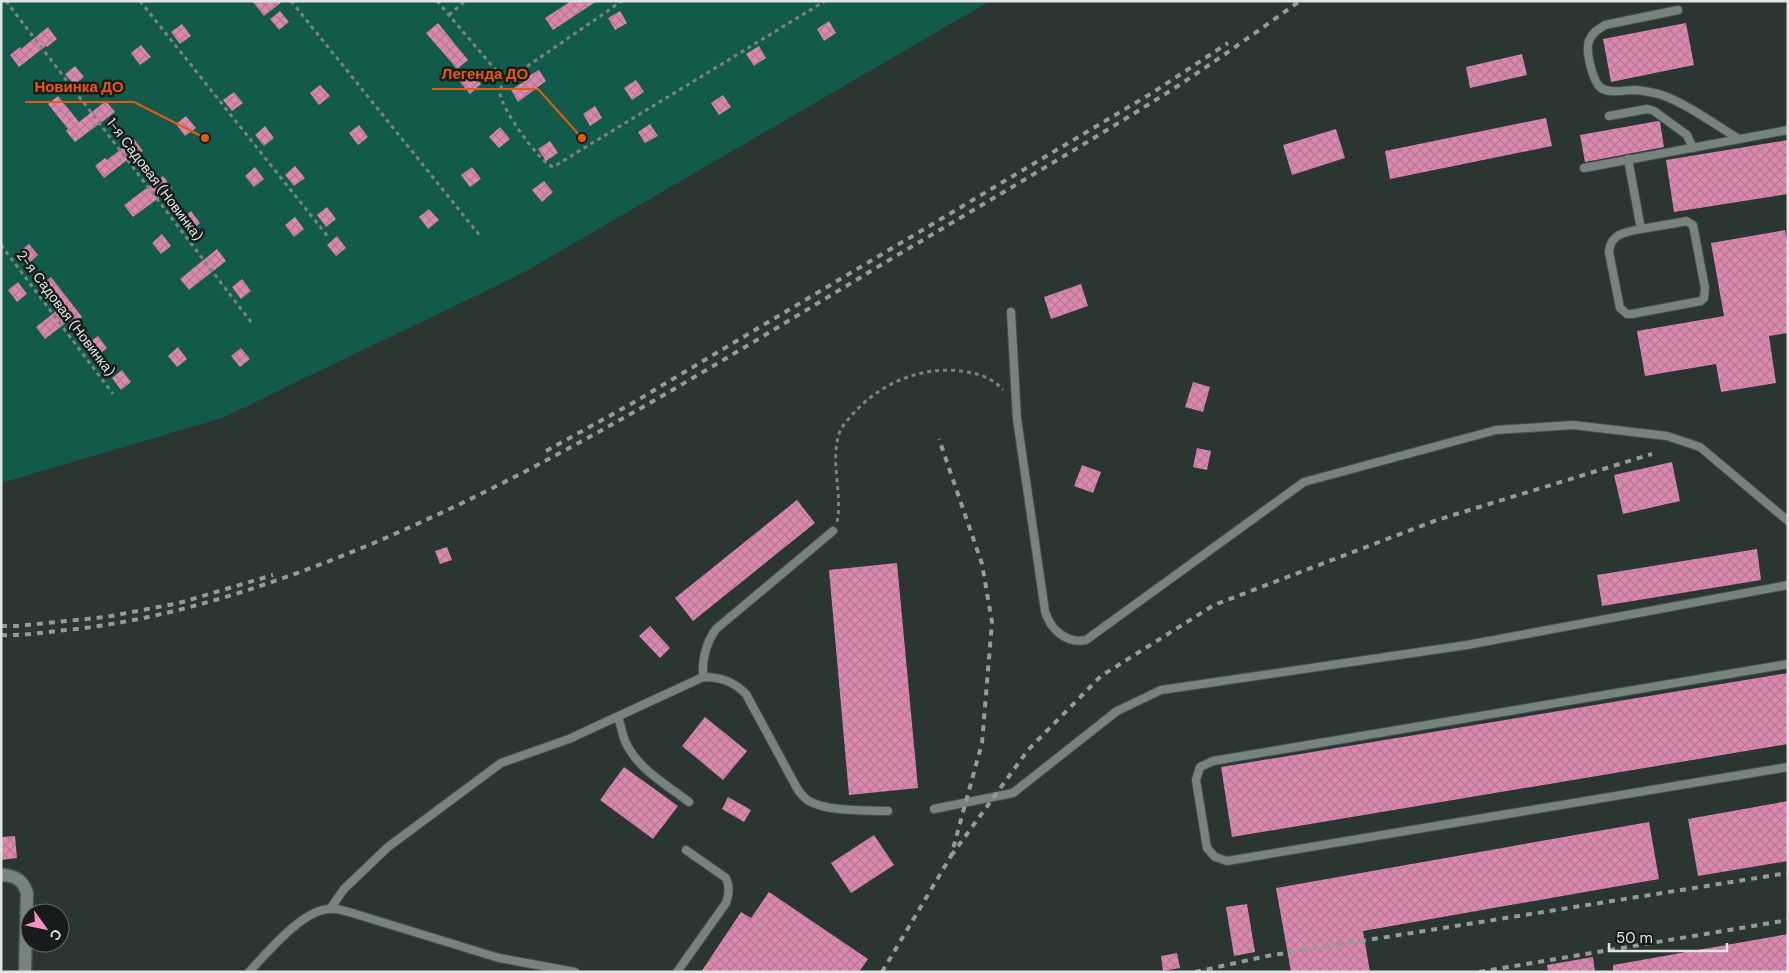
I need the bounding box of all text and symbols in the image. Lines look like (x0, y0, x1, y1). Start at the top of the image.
callout: Легенда ДО (432, 59, 538, 89)
text: Легенда ДО (442, 64, 528, 84)
callout: Новинка ДО (25, 72, 134, 102)
text: Новинка ДО (34, 77, 124, 97)
street label: 1-я Садовая (Новинка) (103, 114, 207, 244)
street label: 2-я Садовая (Новинка) (13, 247, 119, 379)
north arrow (20, 903, 70, 953)
scale bar (1609, 920, 1726, 952)
text: С (46, 926, 66, 944)
text: 50 m (1616, 928, 1653, 948)

